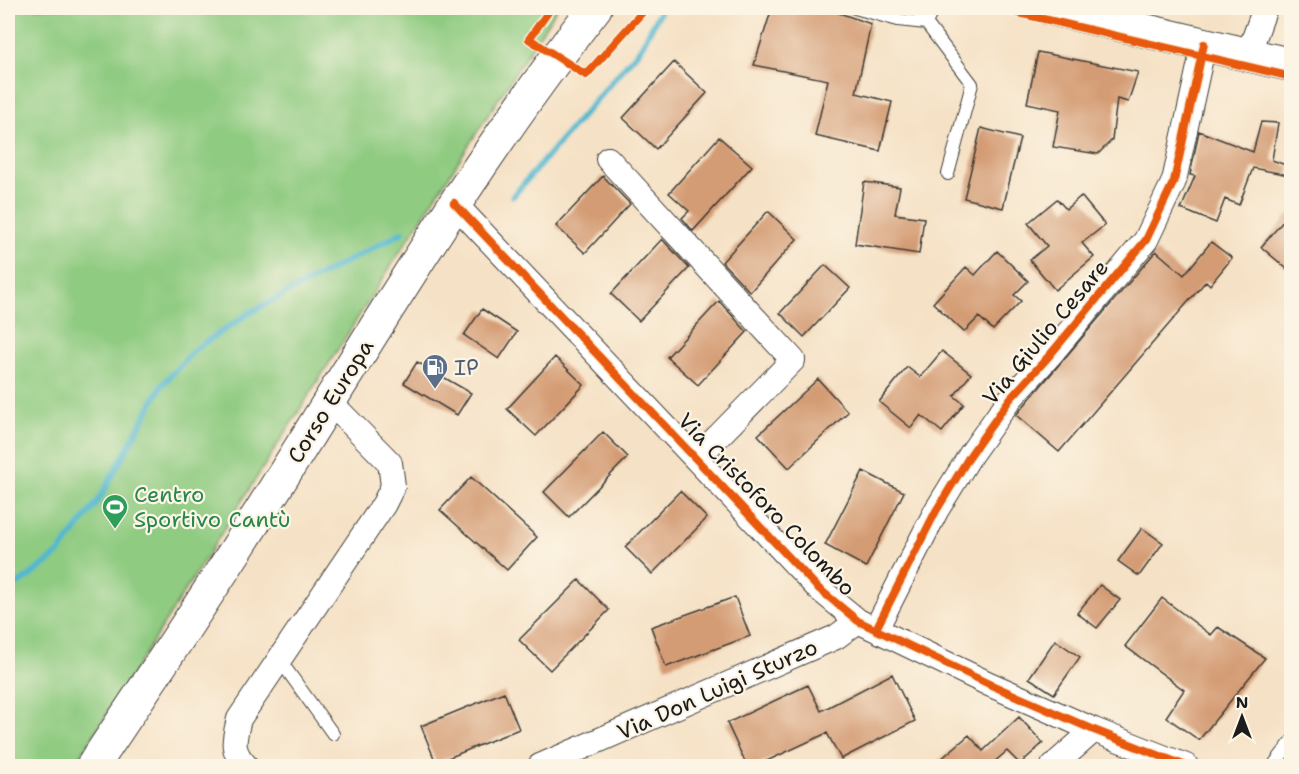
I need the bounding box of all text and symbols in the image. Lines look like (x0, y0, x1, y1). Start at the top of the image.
street label: Via Giulio Cesare (976, 254, 1115, 411)
street label: Corso Europa (281, 334, 380, 469)
fuel station icon: IP (420, 352, 450, 390)
place label: IP (454, 353, 479, 382)
street label: Via Cristoforo Colombo (671, 406, 862, 602)
place label: Centro Sportivo Cantù (134, 480, 290, 534)
sports icon: Centro Sportivo Cantù (100, 492, 130, 530)
street label: Via Don Luigi Sturzo (612, 632, 822, 747)
north arrow (1212, 687, 1272, 747)
text: N (1236, 692, 1248, 713)

